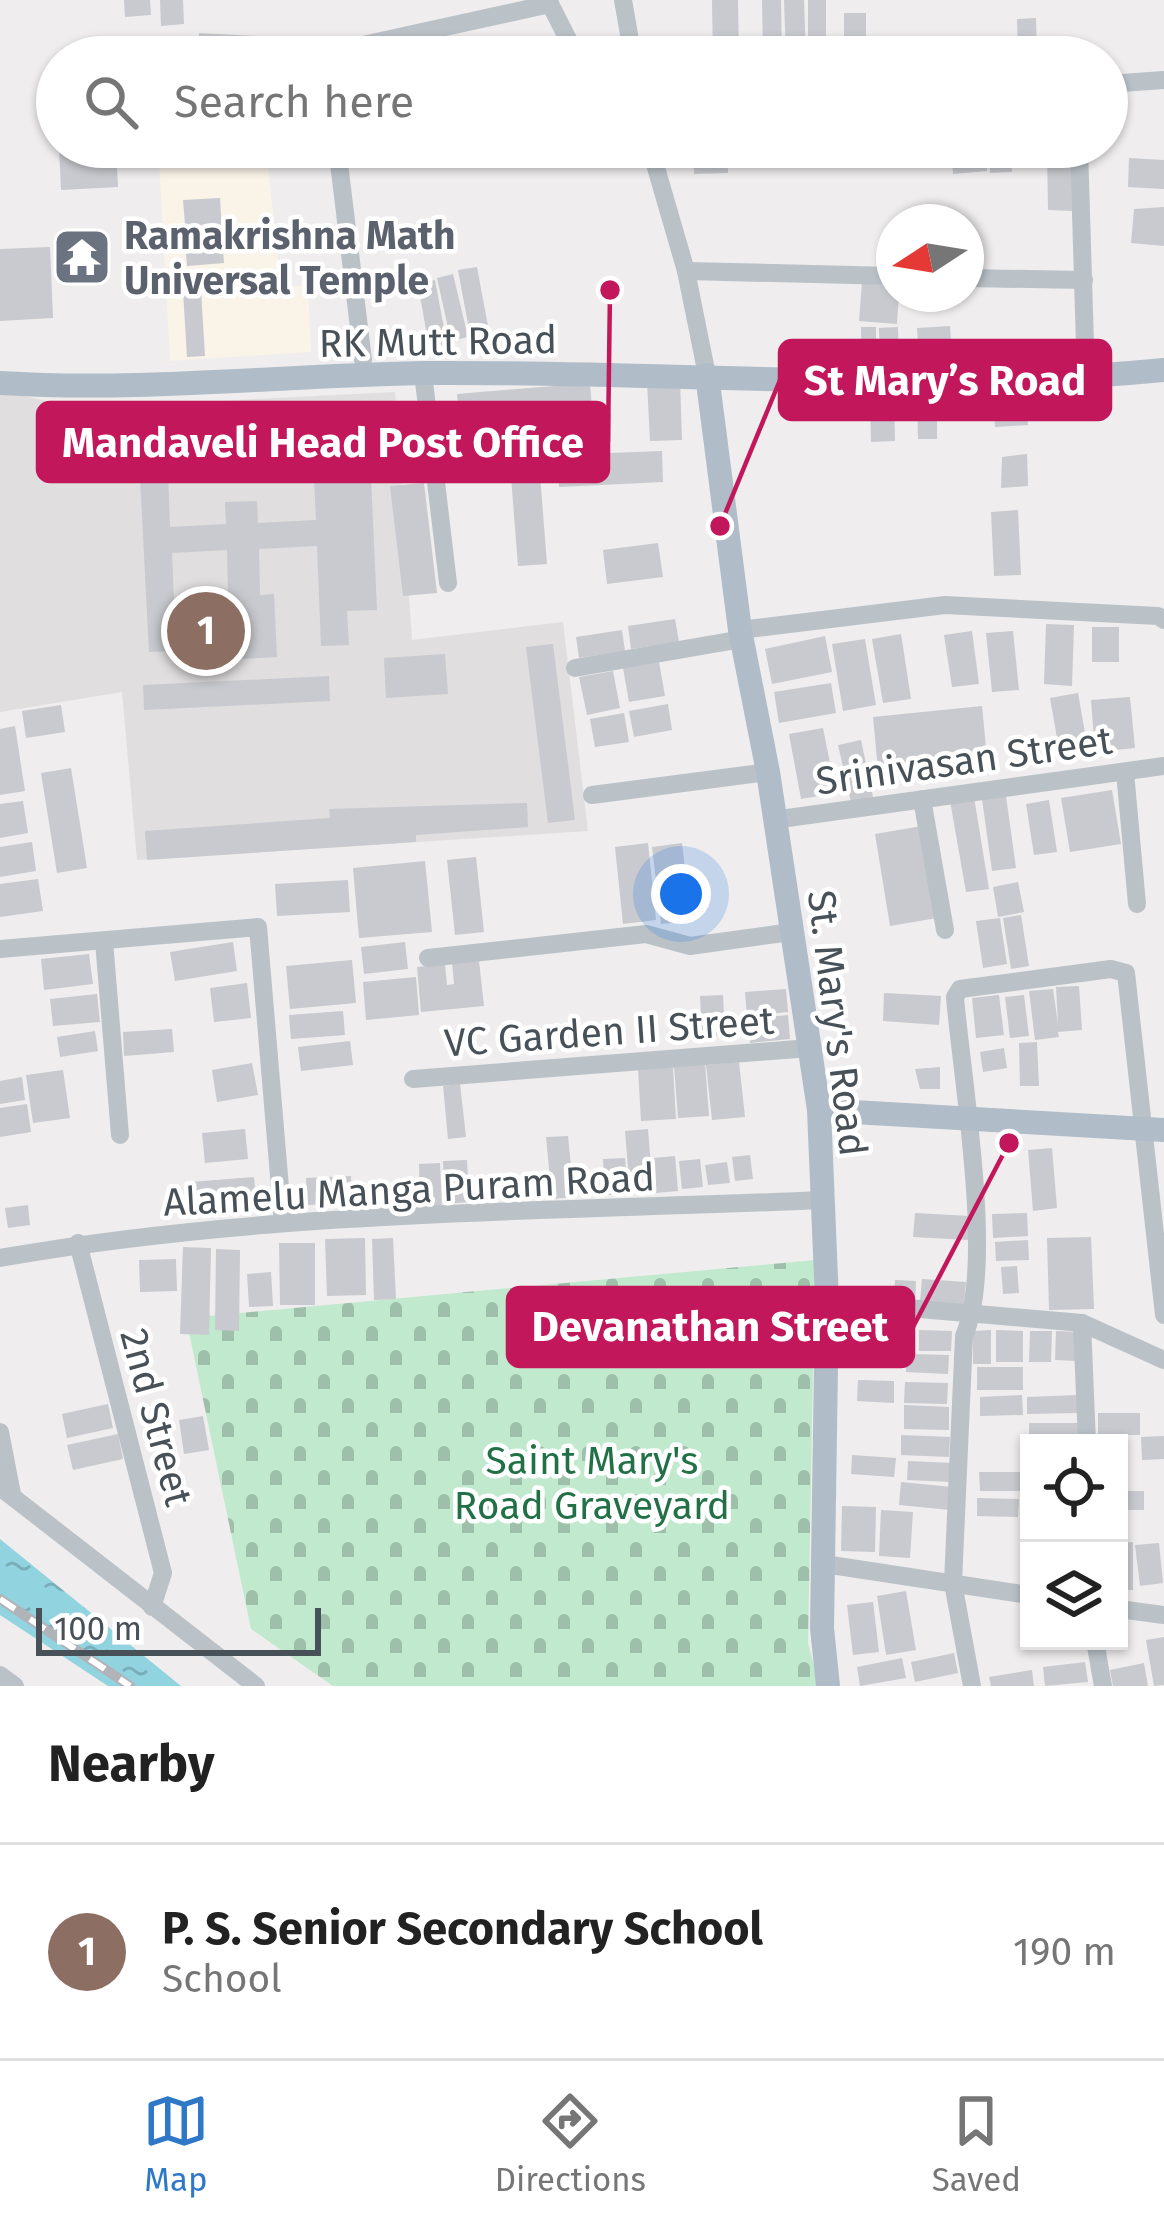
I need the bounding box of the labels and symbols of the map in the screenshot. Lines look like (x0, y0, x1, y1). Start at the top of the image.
north arrow (876, 204, 984, 312)
place label: Ramakrishna Math Universal Temple (124, 213, 456, 304)
temple icon: Ramakrishna Math Universal Temple (51, 226, 113, 288)
street label: RK Mutt Road (318, 317, 558, 367)
callout: St Mary’s Road (780, 341, 1110, 419)
text: St Mary’s Road (804, 356, 1086, 406)
callout: Mandaveli Head Post Office (38, 403, 608, 481)
text: Mandaveli Head Post Office (62, 418, 584, 468)
pin: 1 (167, 586, 245, 676)
street label: Srinivasan Street (813, 717, 1116, 805)
your location (651, 864, 711, 924)
street label: St. Mary's Road (798, 888, 876, 1159)
street label: VC Garden II Street (443, 997, 776, 1066)
street label: Alamelu Manga Puram Road (162, 1154, 656, 1226)
callout: Devanathan Street (508, 1288, 913, 1366)
text: Devanathan Street (531, 1302, 889, 1352)
street label: 2nd Street (110, 1324, 202, 1512)
park label: Saint Mary's Road Graveyard (454, 1438, 730, 1529)
scale bar (36, 1602, 321, 1655)

